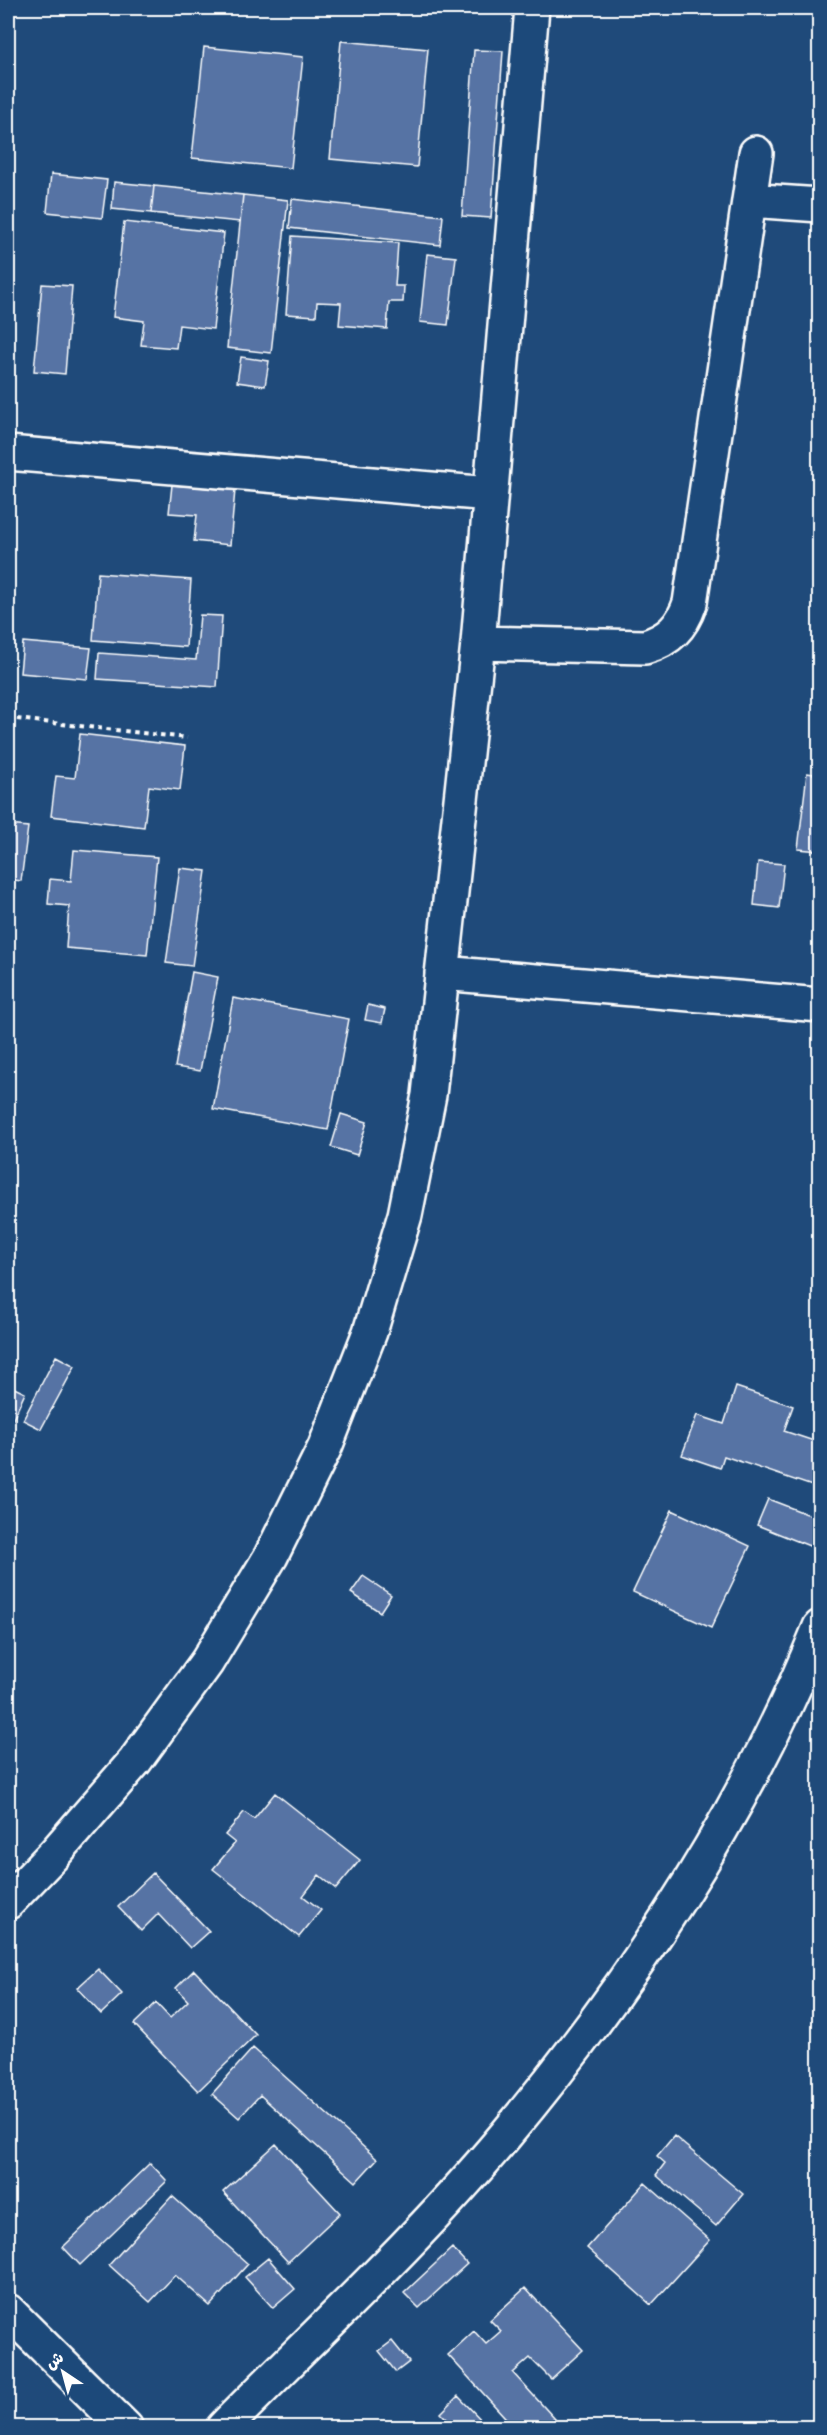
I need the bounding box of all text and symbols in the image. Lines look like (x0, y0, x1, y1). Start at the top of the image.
north arrow (33, 2342, 93, 2402)
text: ش (41, 2347, 67, 2373)

